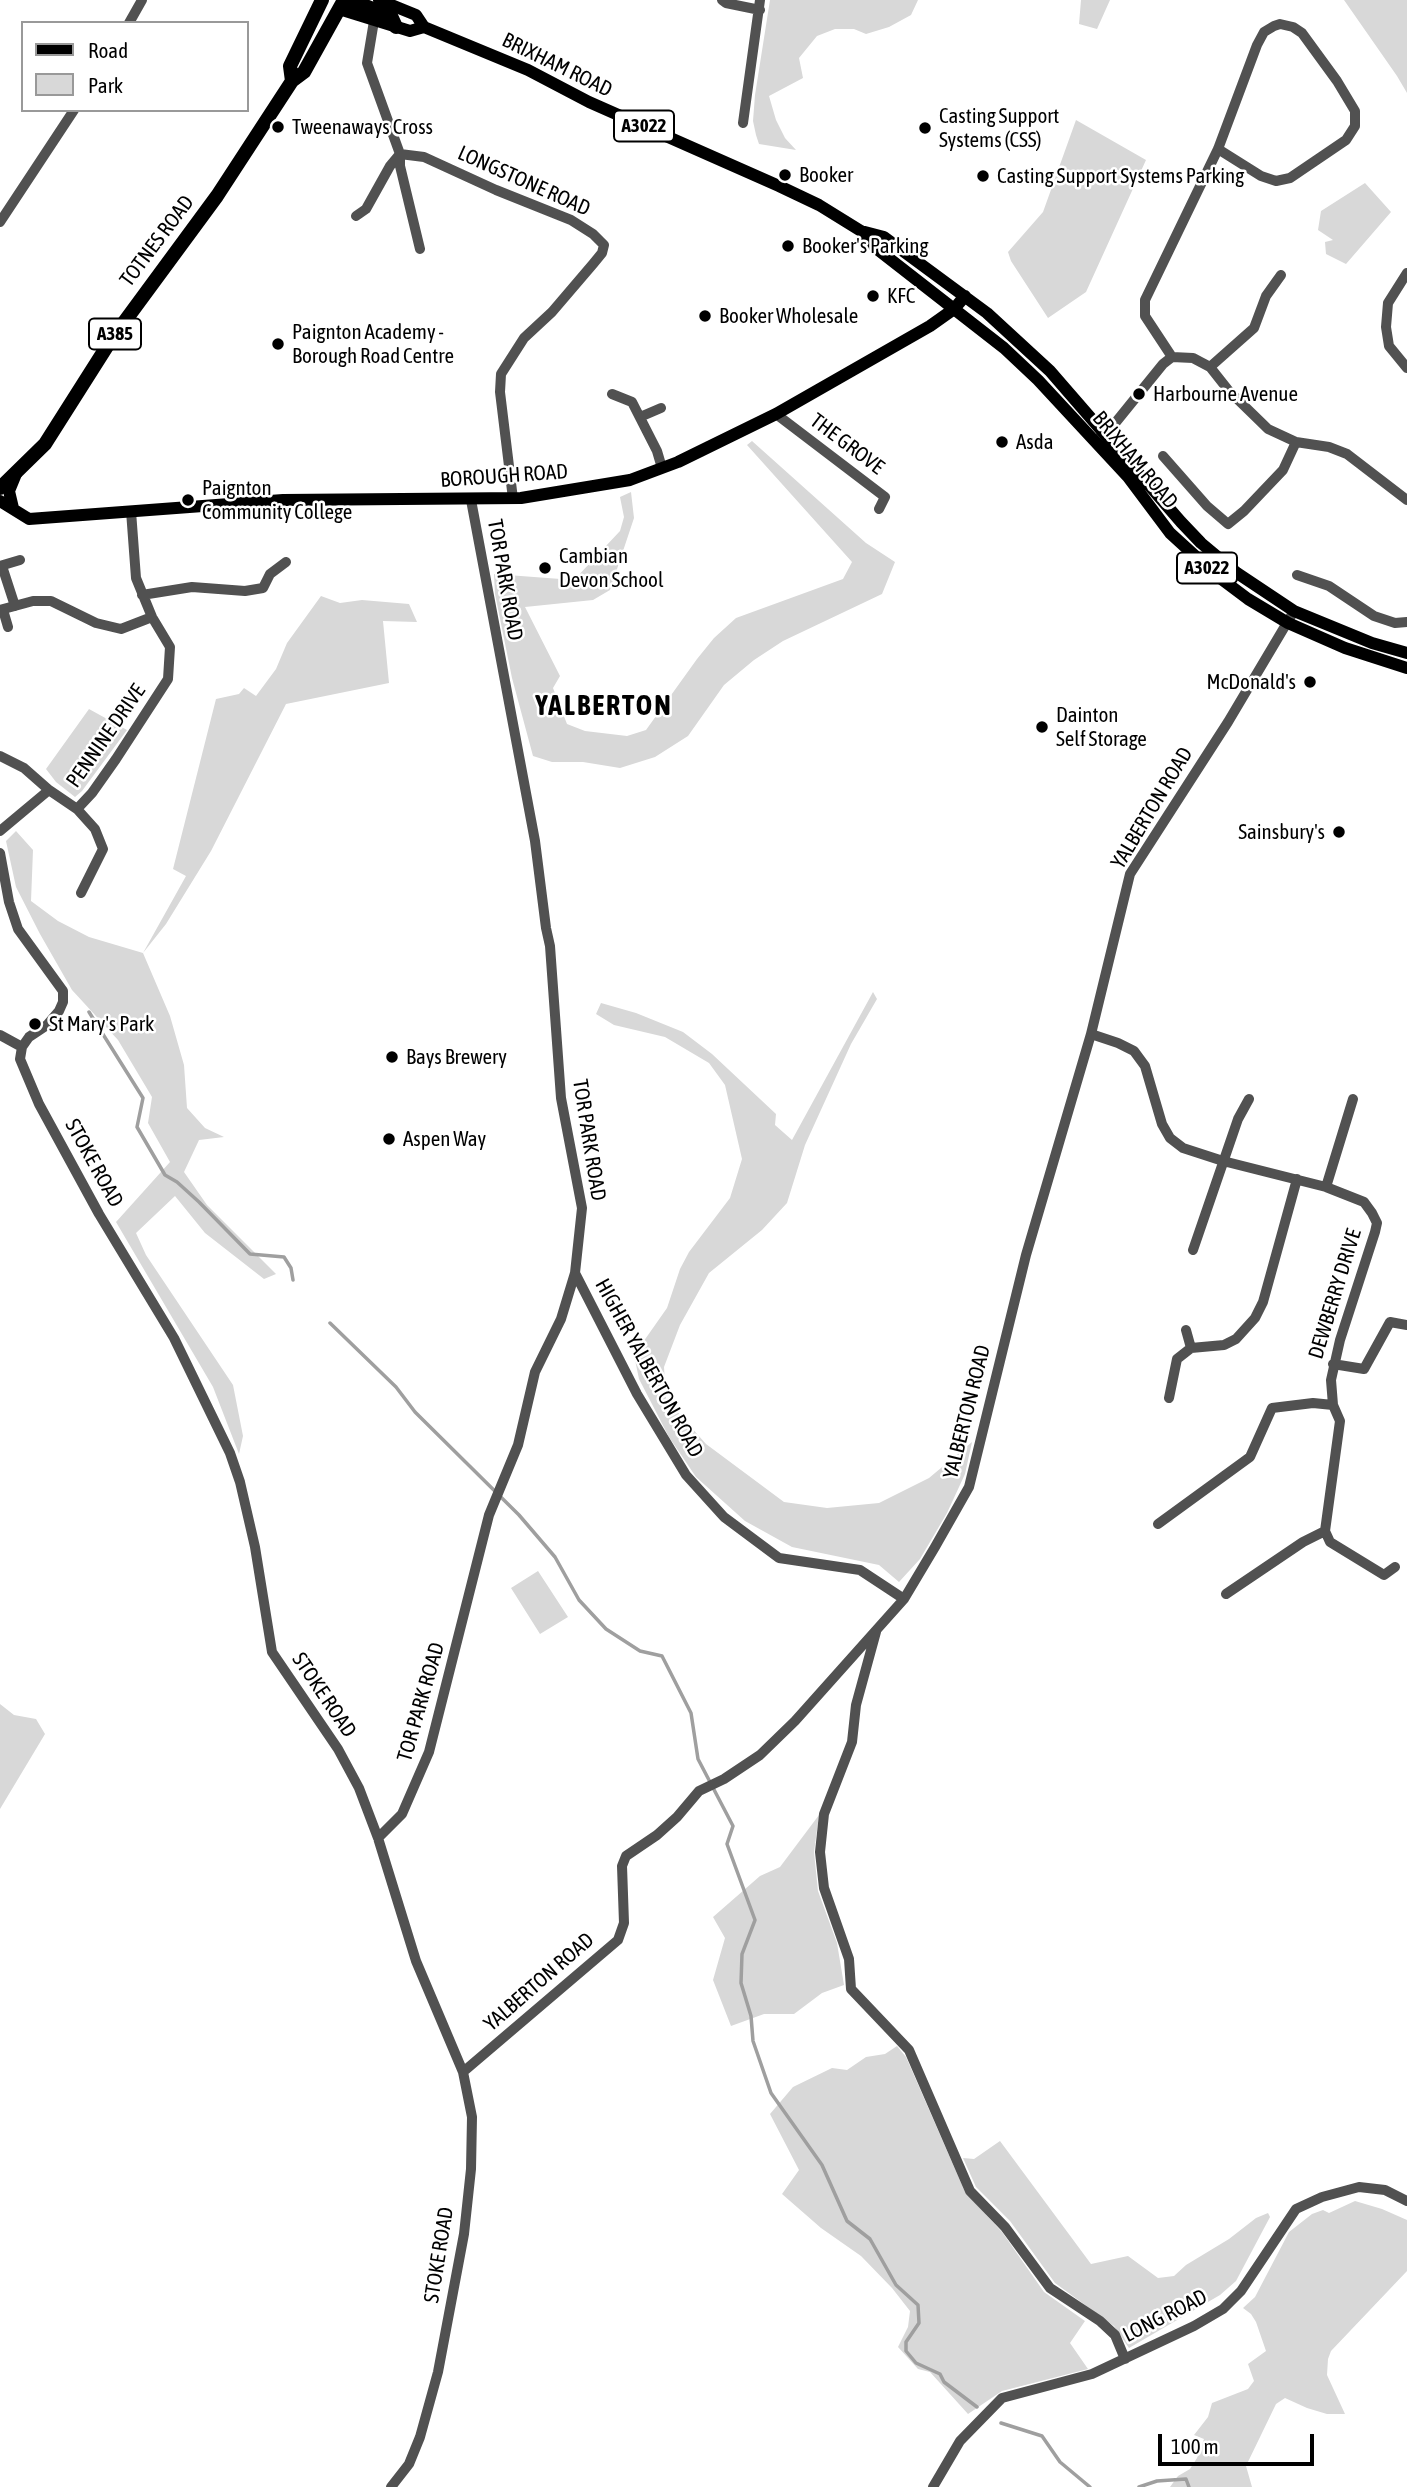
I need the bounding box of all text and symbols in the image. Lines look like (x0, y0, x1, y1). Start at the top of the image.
legend (21, 21, 248, 112)
street label: BRIXHAM ROAD (498, 28, 616, 102)
text: Road (88, 38, 128, 62)
text: Park (88, 73, 123, 97)
place label: Casting Support Systems (CSS) (939, 103, 1059, 153)
road number: A3022 (614, 110, 674, 142)
place label: Tweenaways Cross (292, 114, 433, 140)
marker: Tweenaways Cross (270, 119, 286, 135)
marker: Casting Support Systems (CSS) (917, 120, 933, 136)
street label: LONGSTONE ROAD (454, 141, 594, 221)
place label: Booker (799, 162, 853, 188)
place label: Casting Support Systems Parking (997, 163, 1244, 189)
marker: Booker (777, 167, 793, 183)
marker: Casting Support Systems Parking (975, 168, 991, 184)
street label: TOTNES ROAD (115, 190, 199, 292)
place label: Booker's Parking (802, 233, 928, 259)
marker: Booker's Parking (780, 238, 796, 254)
place label: KFC (887, 283, 915, 309)
marker: KFC (865, 288, 881, 304)
place label: Booker Wholesale (719, 303, 858, 329)
marker: Booker Wholesale (697, 308, 713, 324)
road number: A385 (89, 318, 141, 350)
place label: Paignton Academy - Borough Road Centre (292, 319, 454, 369)
marker: Paignton Academy - Borough Road Centre (270, 336, 286, 352)
place label: Harbourne Avenue (1153, 381, 1298, 407)
marker: Harbourne Avenue (1131, 386, 1147, 402)
street label: BRIXHAM ROAD (1087, 406, 1183, 514)
street label: THE GROVE (805, 408, 889, 480)
place label: Asda (1016, 429, 1053, 455)
marker: Asda (994, 434, 1010, 450)
street label: BOROUGH ROAD (439, 459, 569, 493)
place label: Paignton Community College (202, 475, 352, 525)
marker: Paignton Community College (180, 492, 196, 508)
street label: TOR PARK ROAD (482, 518, 528, 642)
place label: Cambian Devon School (559, 543, 664, 593)
road number: A3022 (1177, 552, 1237, 583)
marker: Cambian Devon School (537, 560, 553, 576)
place label: McDonald's (1206, 669, 1296, 695)
marker: McDonald's (1302, 674, 1318, 690)
street label: PENNINE DRIVE (61, 679, 151, 793)
district label: YALBERTON (536, 689, 672, 723)
place label: Dainton Self Storage (1056, 702, 1147, 752)
marker: Dainton Self Storage (1034, 719, 1050, 735)
street label: YALBERTON ROAD (1106, 743, 1198, 873)
place label: Sainsbury's (1238, 819, 1325, 845)
marker: Sainsbury's (1331, 824, 1347, 840)
place label: St Mary's Park (49, 1011, 154, 1037)
marker: St Mary's Park (27, 1016, 43, 1032)
place label: Bays Brewery (406, 1044, 507, 1070)
marker: Bays Brewery (384, 1049, 400, 1065)
street label: TOR PARK ROAD (567, 1078, 611, 1202)
street label: STOKE ROAD (60, 1115, 128, 1211)
place label: Aspen Way (403, 1126, 486, 1152)
marker: Aspen Way (381, 1131, 397, 1147)
street label: DEWBERRY DRIVE (1303, 1226, 1367, 1362)
street label: HIGHER YALBERTON ROAD (589, 1274, 709, 1462)
street label: YALBERTON ROAD (938, 1342, 996, 1482)
street label: TOR PARK ROAD (392, 1640, 450, 1764)
street label: STOKE ROAD (287, 1648, 361, 1742)
street label: YALBERTON ROAD (479, 1928, 599, 2036)
street label: STOKE ROAD (419, 2205, 459, 2305)
street label: LONG ROAD (1119, 2284, 1211, 2348)
scale bar (1162, 2420, 1318, 2464)
text: 100 m (1171, 2434, 1219, 2458)

